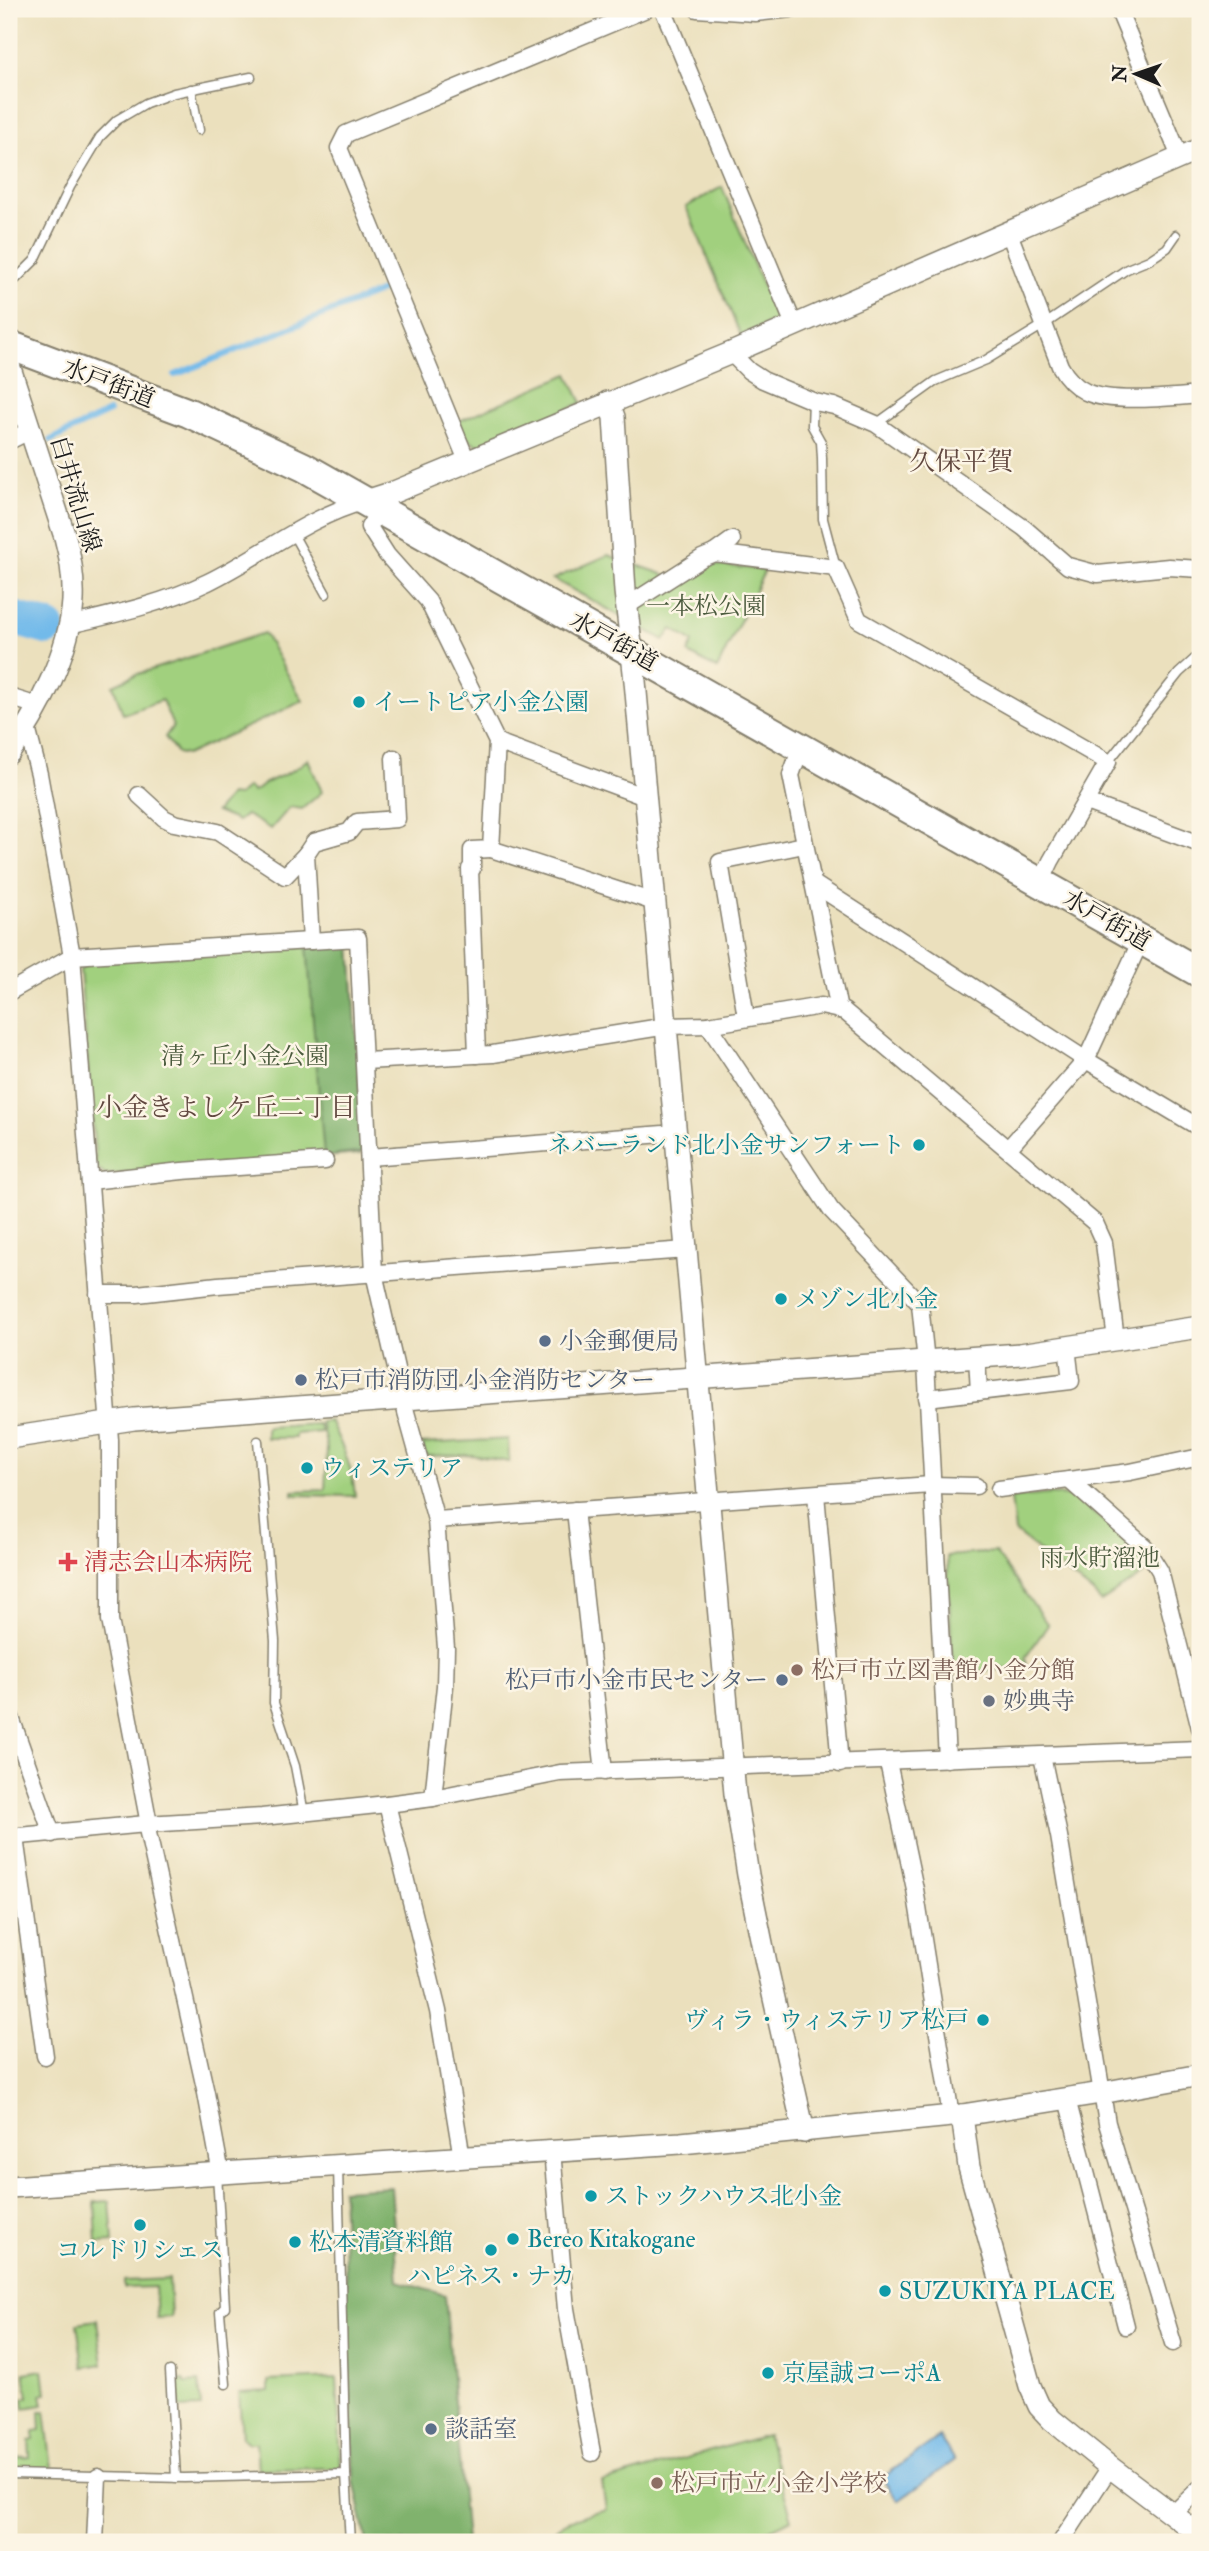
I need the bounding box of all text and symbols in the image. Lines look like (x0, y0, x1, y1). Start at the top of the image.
north arrow (1100, 38, 1170, 108)
text: N (1108, 64, 1132, 83)
street label: 水戸街道 (58, 352, 159, 415)
street label: 白井流山線 (43, 432, 108, 556)
district label: 久保平賀 (909, 446, 1013, 478)
park label: 一本松公園 (646, 591, 766, 622)
street label: 水戸街道 (564, 605, 663, 678)
place label: イートピア小金公園 (373, 687, 589, 718)
marker: イートピア小金公園 (351, 694, 367, 710)
street label: 水戸街道 (1057, 883, 1156, 958)
park label: 清ヶ丘小金公園 (161, 1041, 329, 1072)
district label: 小金きよしケ丘二丁目 (96, 1092, 356, 1124)
place label: ネバーランド北小金サンフォート (548, 1130, 905, 1161)
marker: ネバーランド北小金サンフォート (911, 1137, 927, 1153)
place label: メゾン北小金 (795, 1284, 938, 1315)
marker: メゾン北小金 (773, 1291, 789, 1307)
place label: 小金郵便局 (559, 1326, 679, 1357)
marker: 小金郵便局 (537, 1333, 553, 1349)
place label: 松戸市消防団 小金消防センター (315, 1365, 655, 1396)
marker: 松戸市消防団 小金消防センター (293, 1372, 309, 1388)
place label: ウィステリア (321, 1453, 463, 1484)
marker: ウィステリア (299, 1460, 315, 1476)
park label: 雨水貯溜池 (1040, 1543, 1160, 1574)
place label: 清志会山本病院 (84, 1547, 252, 1578)
marker: 清志会山本病院 (58, 1552, 78, 1572)
place label: 松戸市立図書館小金分館 (811, 1655, 1075, 1686)
marker: 松戸市立図書館小金分館 (789, 1662, 805, 1678)
place label: 松戸市小金市民センター (505, 1665, 768, 1696)
marker: 松戸市小金市民センター (774, 1672, 790, 1688)
place label: 妙典寺 (1003, 1686, 1075, 1717)
marker: 妙典寺 (981, 1693, 997, 1709)
place label: ヴィラ・ウィステリア松戸 (684, 2005, 969, 2036)
marker: ヴィラ・ウィステリア松戸 (975, 2012, 991, 2028)
place label: ストックハウス北小金 (605, 2181, 842, 2212)
marker: ストックハウス北小金 (583, 2188, 599, 2204)
marker: コルドリシェス (132, 2217, 148, 2233)
place label: Bereo Kitakogane (527, 2224, 696, 2255)
place label: 松本清資料館 (309, 2227, 453, 2258)
marker: Bereo Kitakogane (505, 2231, 521, 2247)
marker: 松本清資料館 (287, 2234, 303, 2250)
place label: コルドリシェス (56, 2235, 224, 2266)
marker: ハピネス・ナカ (483, 2242, 499, 2258)
place label: ハピネス・ナカ (407, 2261, 575, 2292)
place label: SUZUKIYA PLACE (899, 2276, 1115, 2307)
marker: SUZUKIYA PLACE (877, 2283, 893, 2299)
place label: 京屋誠コーポA (782, 2358, 941, 2389)
marker: 京屋誠コーポA (760, 2365, 776, 2381)
place label: 談話室 (445, 2414, 517, 2445)
marker: 談話室 (423, 2421, 439, 2437)
place label: 松戸市立小金小学校 (671, 2468, 887, 2499)
marker: 松戸市立小金小学校 (649, 2475, 665, 2491)

